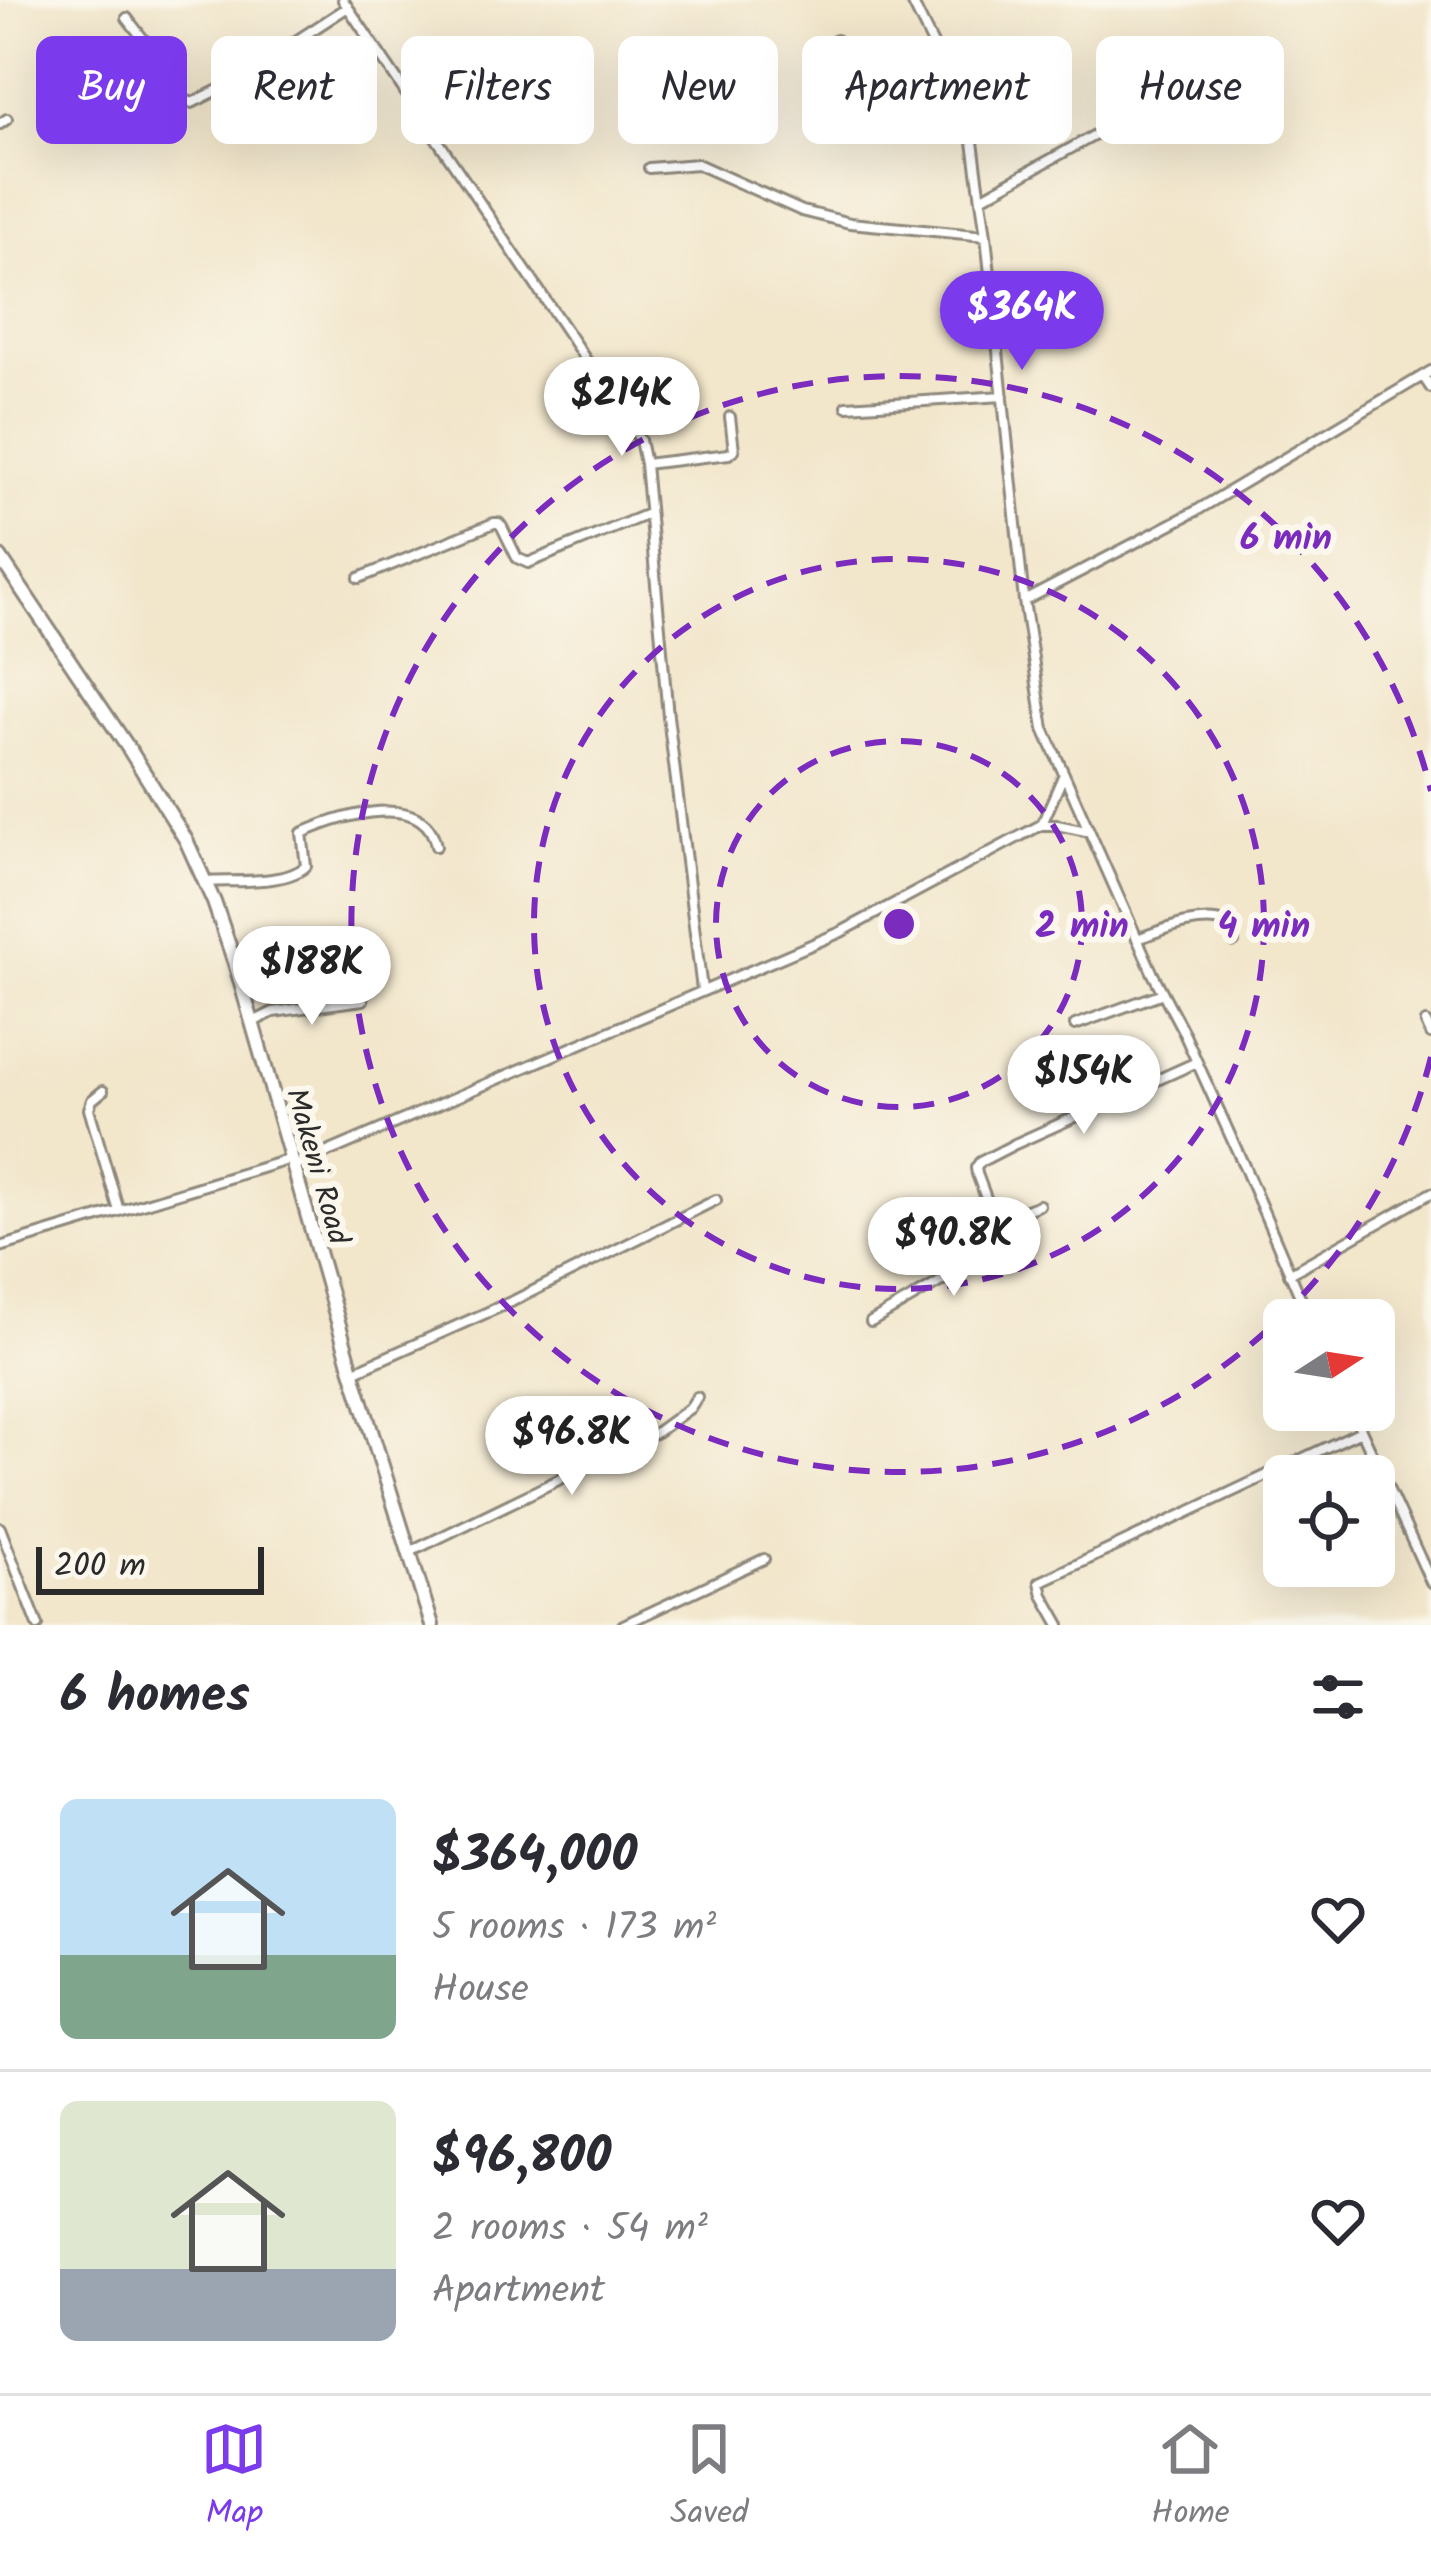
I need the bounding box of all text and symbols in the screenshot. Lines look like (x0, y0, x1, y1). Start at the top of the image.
chip: Buy (36, 36, 187, 144)
chip: Rent (211, 36, 377, 144)
chip: Filters (401, 36, 594, 144)
chip: New (618, 36, 778, 144)
chip: Apartment (802, 36, 1072, 144)
chip: House (1096, 36, 1284, 144)
pin: $364K (938, 271, 1106, 373)
text: $364K (967, 279, 1077, 341)
pin: $214K (538, 357, 706, 459)
text: $214K (571, 365, 673, 427)
text: 6 min (1240, 511, 1332, 568)
text: 2 min (1035, 899, 1129, 956)
text: 4 min (1218, 899, 1310, 956)
centre of rings (878, 903, 920, 945)
pin: $188K (228, 926, 396, 1028)
text: $188K (260, 934, 364, 996)
pin: $154K (1000, 1035, 1168, 1137)
text: $154K (1034, 1043, 1134, 1105)
street label: Makeni Road (271, 1083, 362, 1251)
pin: $90.8K (856, 1197, 1052, 1299)
text: $90.8K (895, 1205, 1013, 1267)
north arrow (1263, 1299, 1395, 1431)
map controls (1263, 1299, 1395, 1587)
pin: $96.8K (474, 1396, 670, 1498)
text: $96.8K (512, 1404, 632, 1466)
button: locate (1263, 1455, 1395, 1587)
scale bar (36, 1541, 264, 1594)
text: 200 m (54, 1541, 146, 1594)
text: 6 homes (60, 1657, 250, 1738)
icon: filters (1305, 1664, 1371, 1730)
text: $364,000 (432, 1817, 637, 1898)
icon: home (156, 1847, 300, 1991)
icon: heart (1305, 1886, 1371, 1952)
text: 5 rooms · 173 m² (432, 1898, 716, 1960)
text: House (432, 1960, 529, 2022)
text: $96,800 (432, 2118, 611, 2199)
icon: home (156, 2149, 300, 2293)
icon: heart (1305, 2188, 1371, 2254)
text: 2 rooms · 54 m² (432, 2199, 708, 2261)
text: Apartment (432, 2261, 605, 2323)
tab: Map (201, 2416, 267, 2541)
tab: Saved (670, 2416, 749, 2541)
tab: Home (1151, 2416, 1230, 2541)

